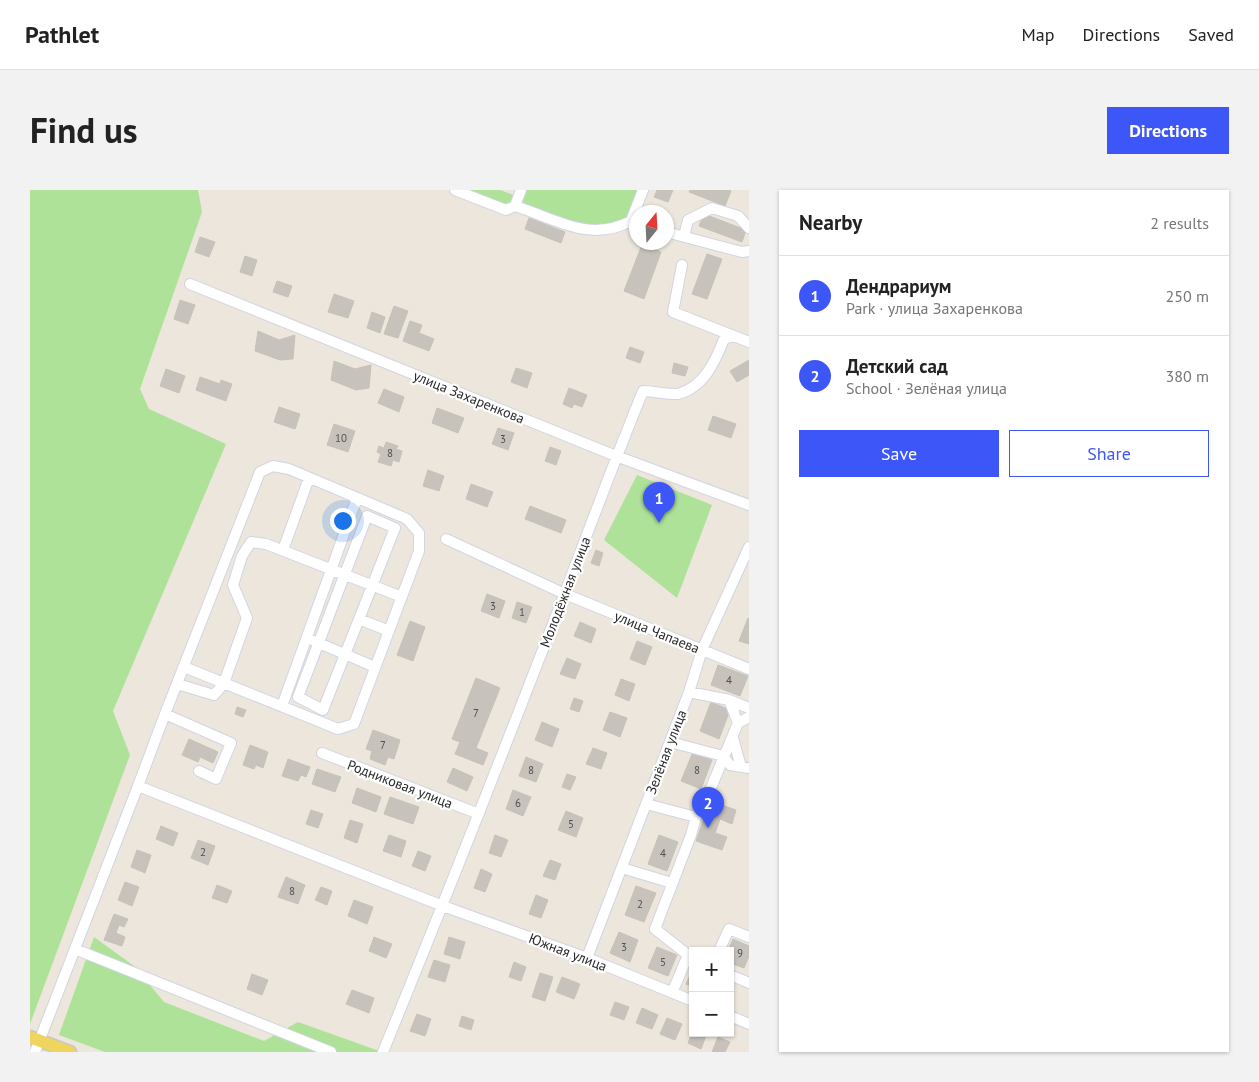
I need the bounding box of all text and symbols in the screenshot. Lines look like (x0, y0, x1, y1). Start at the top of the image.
text: Pathlet (25, 19, 99, 50)
text: Map (1022, 23, 1054, 46)
text: Directions (1082, 23, 1160, 46)
text: Saved (1188, 23, 1234, 46)
text: Find us (30, 107, 138, 153)
button: Directions (1107, 107, 1229, 154)
north arrow (629, 205, 674, 250)
text: Nearby (799, 209, 862, 236)
text: 2 results (1150, 213, 1209, 233)
text: Дендрариум (846, 274, 952, 298)
text: 1 (810, 286, 820, 306)
text: 250 m (1166, 286, 1209, 306)
text: Park · улица Захаренкова (846, 298, 1023, 318)
text: Детский сад (846, 354, 948, 378)
text: 2 (810, 366, 820, 386)
text: 380 m (1166, 366, 1209, 386)
street label: улица Захаренкова (411, 367, 527, 428)
text: School · Зелёная улица (846, 378, 1007, 398)
button: Save (799, 430, 999, 477)
button: Share (1009, 430, 1209, 477)
house number: 10 (335, 431, 347, 445)
house number: 3 (500, 432, 506, 446)
house number: 8 (387, 446, 393, 460)
pin: 1 (643, 482, 675, 523)
your location (330, 508, 356, 534)
street label: Молодёжная улица (536, 534, 594, 650)
house number: 3 (490, 599, 496, 613)
house number: 1 (519, 605, 525, 619)
street label: улица Чапаева (612, 607, 702, 657)
house number: 4 (726, 673, 732, 687)
house number: 7 (473, 706, 479, 720)
street label: Зелёная улица (642, 707, 690, 797)
house number: 7 (380, 738, 386, 752)
street label: Родниковая улица (345, 756, 455, 812)
house number: 8 (528, 763, 534, 777)
house number: 8 (694, 763, 700, 777)
pin: 2 (692, 787, 724, 828)
house number: 6 (515, 796, 521, 810)
house number: 5 (568, 817, 574, 831)
house number: 2 (200, 845, 206, 859)
house number: 4 (660, 846, 666, 860)
house number: 8 (289, 884, 295, 898)
house number: 2 (637, 897, 643, 911)
street label: Южная улица (526, 929, 610, 975)
house number: 3 (621, 940, 627, 954)
house number: 9 (737, 946, 743, 960)
map controls (689, 947, 734, 1037)
button: + (689, 947, 734, 992)
house number: 5 (660, 955, 666, 969)
button: − (689, 992, 734, 1037)

